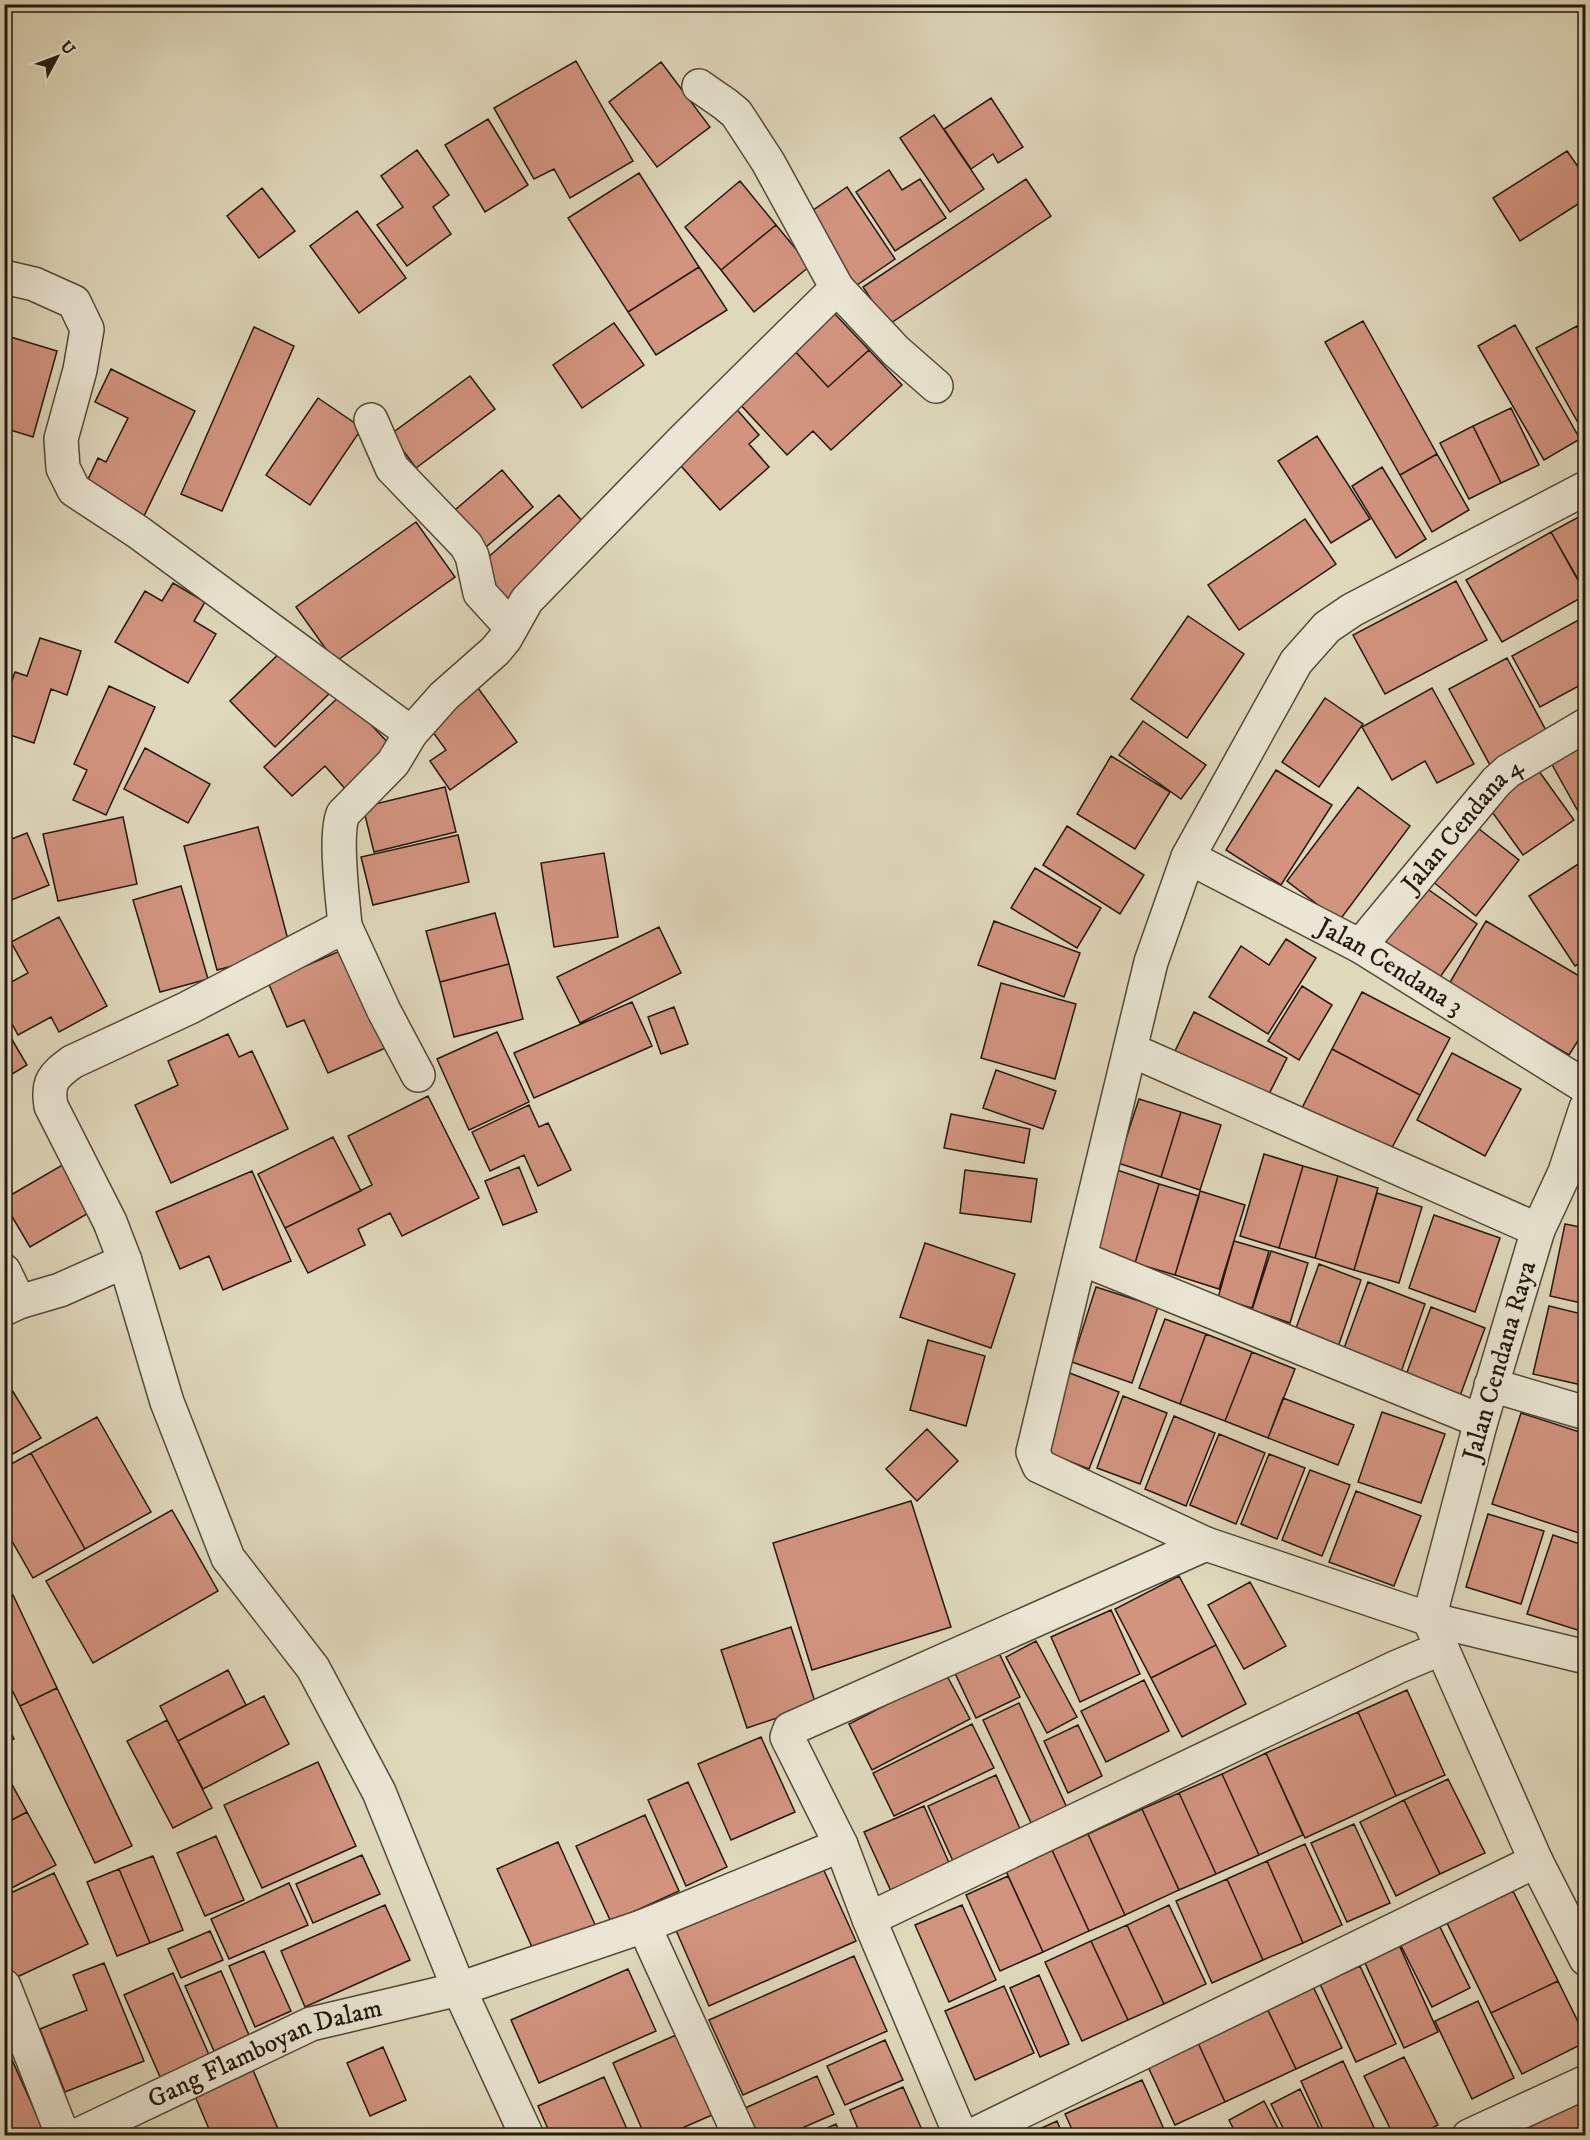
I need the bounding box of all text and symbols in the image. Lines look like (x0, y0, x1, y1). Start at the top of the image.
north arrow (27, 27, 87, 87)
text: U (56, 37, 80, 60)
street label: Jalan Cendana 4 (1393, 749, 1530, 901)
street label: Jalan Cendana 3 (1310, 909, 1469, 1023)
street label: Jalan Cendana Raya (1455, 1257, 1544, 1467)
street label: Gang Flamboyan Dalam (142, 1991, 385, 2116)

